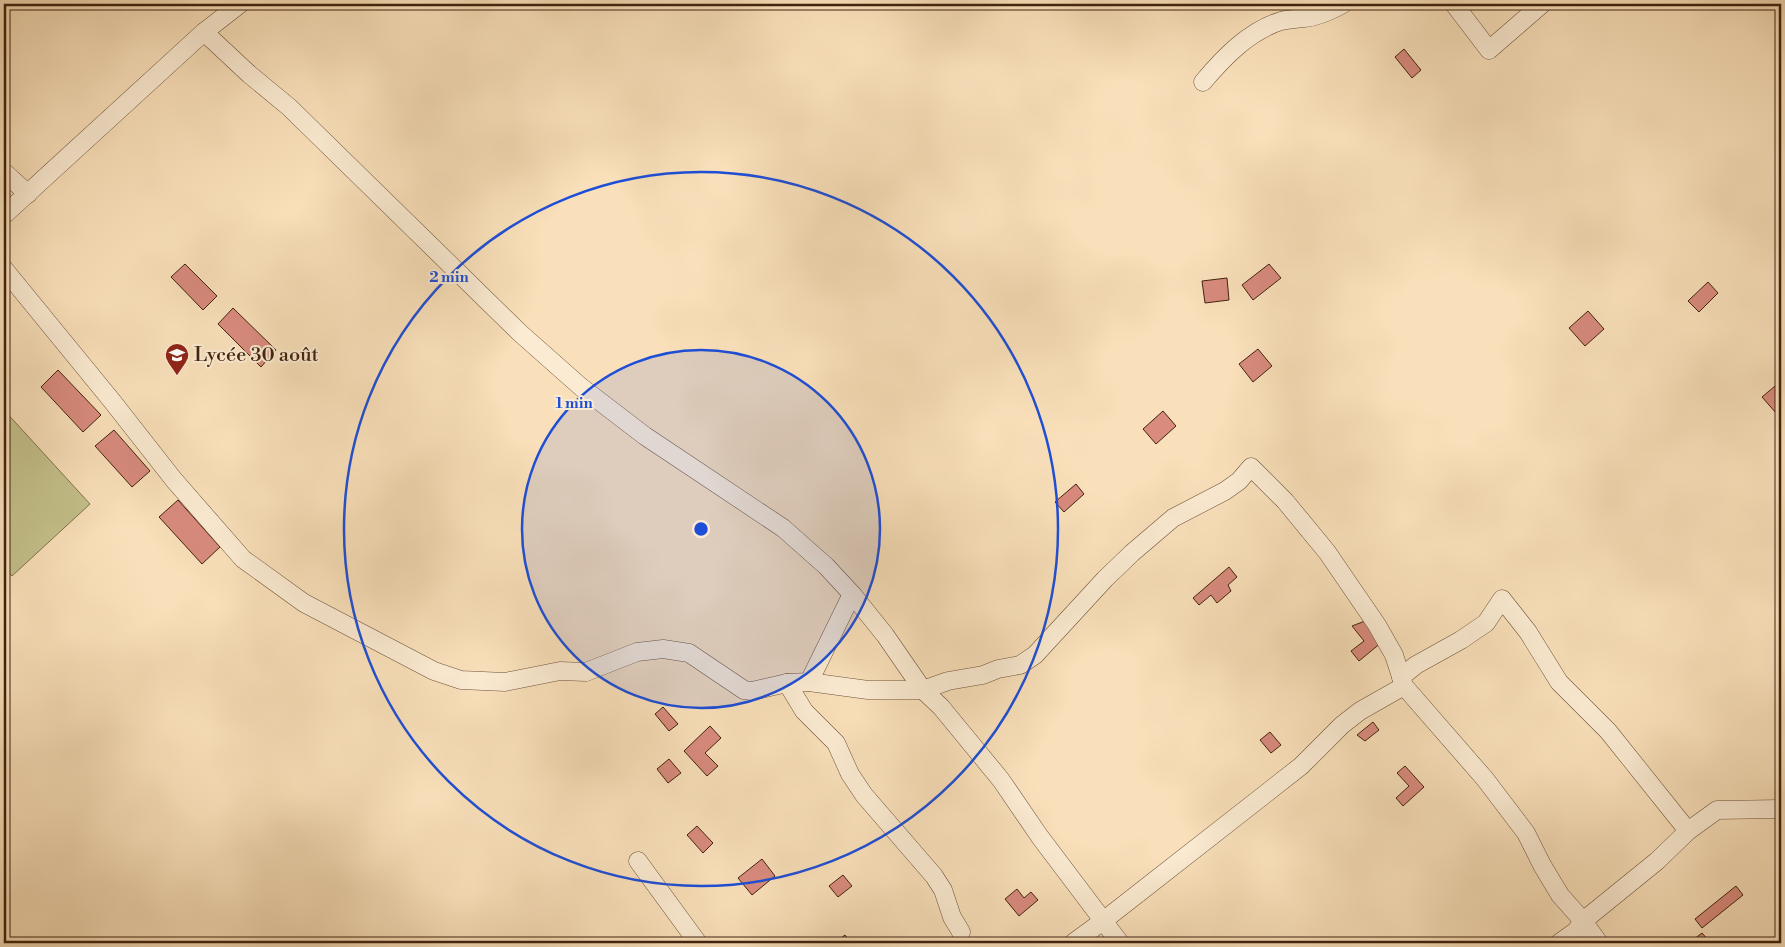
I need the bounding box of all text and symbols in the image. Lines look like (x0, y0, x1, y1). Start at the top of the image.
text: 2 min (429, 268, 469, 287)
school or university icon: Lycée 30 août (164, 342, 190, 376)
place label: Lycée 30 août (194, 343, 319, 368)
text: 1 min (555, 394, 593, 413)
centre of rings (692, 520, 710, 538)

